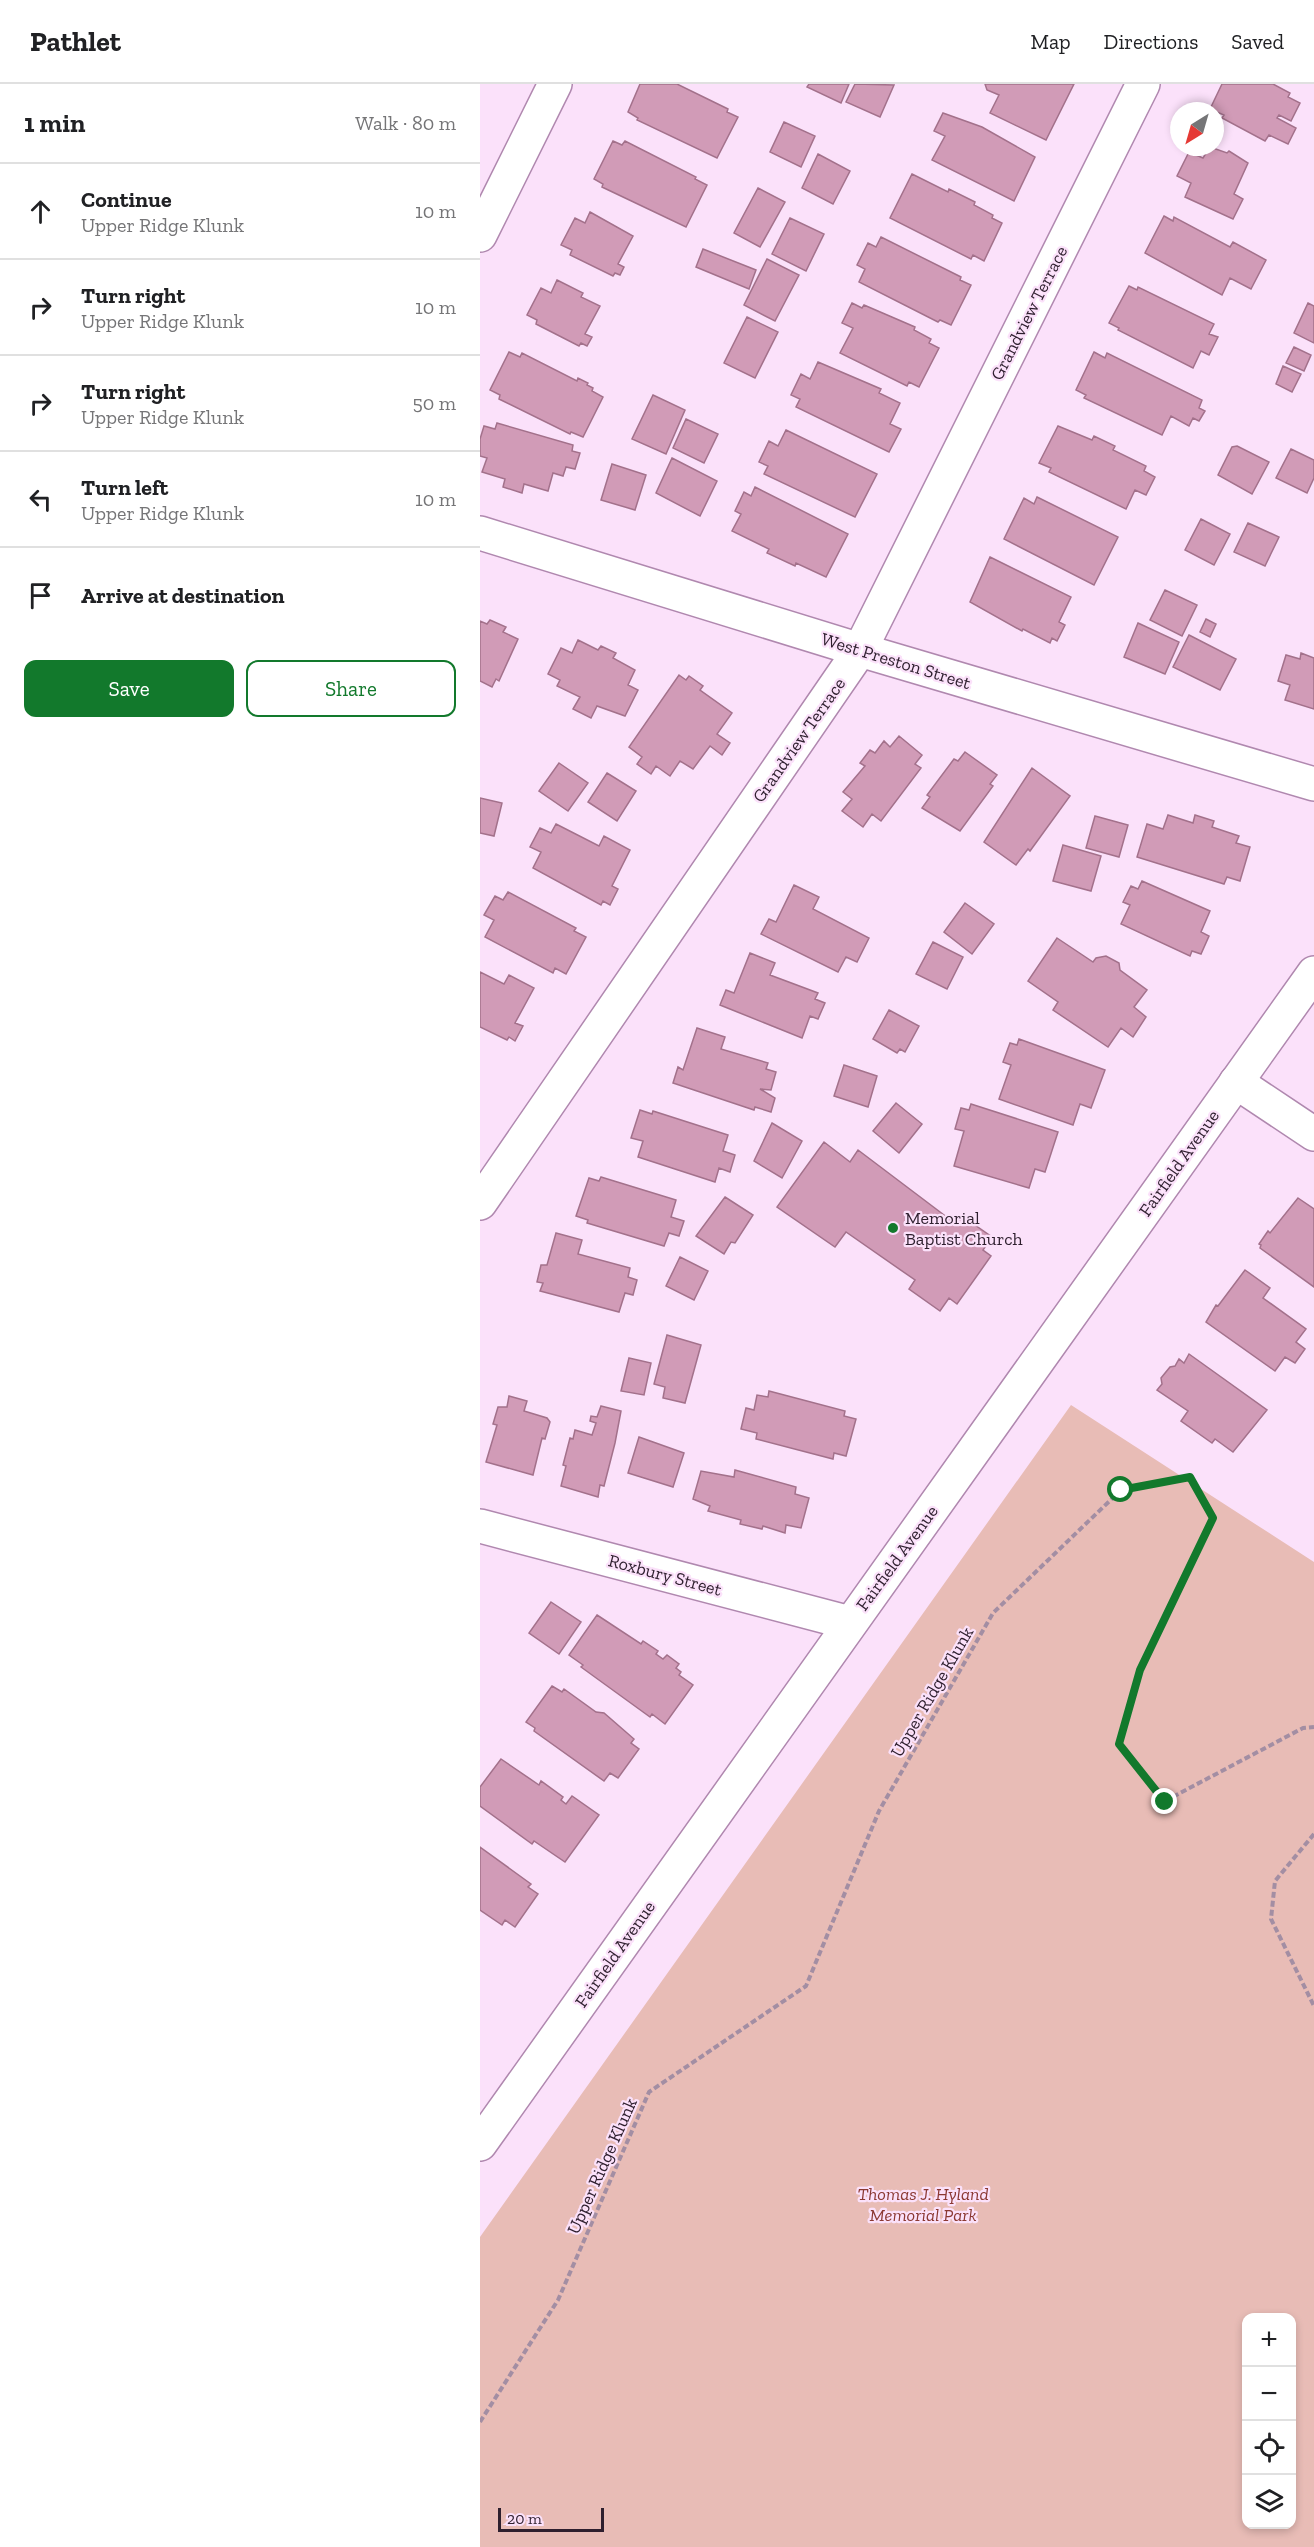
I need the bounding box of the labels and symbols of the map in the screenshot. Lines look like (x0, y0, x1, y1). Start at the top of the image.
north arrow (1170, 102, 1224, 156)
street label: Grandview Terrace (986, 242, 1072, 384)
street label: West Preston Street (819, 628, 974, 694)
street label: Grandview Terrace (748, 673, 850, 807)
street label: Fairfield Avenue (1134, 1105, 1224, 1221)
place label: Memorial Baptist Church (905, 1207, 1023, 1250)
marker: Memorial Baptist Church (886, 1221, 900, 1235)
route start (1107, 1476, 1133, 1502)
street label: Fairfield Avenue (851, 1501, 943, 1615)
street label: Roxbury Street (606, 1549, 724, 1601)
street label: Upper Ridge Klunk (886, 1622, 979, 1761)
route end (1151, 1788, 1177, 1814)
street label: Fairfield Avenue (570, 1896, 660, 2012)
street label: Upper Ridge Klunk (562, 2094, 642, 2238)
park label: Thomas J. Hyland Memorial Park (857, 2183, 989, 2226)
scale bar (498, 2505, 604, 2532)

